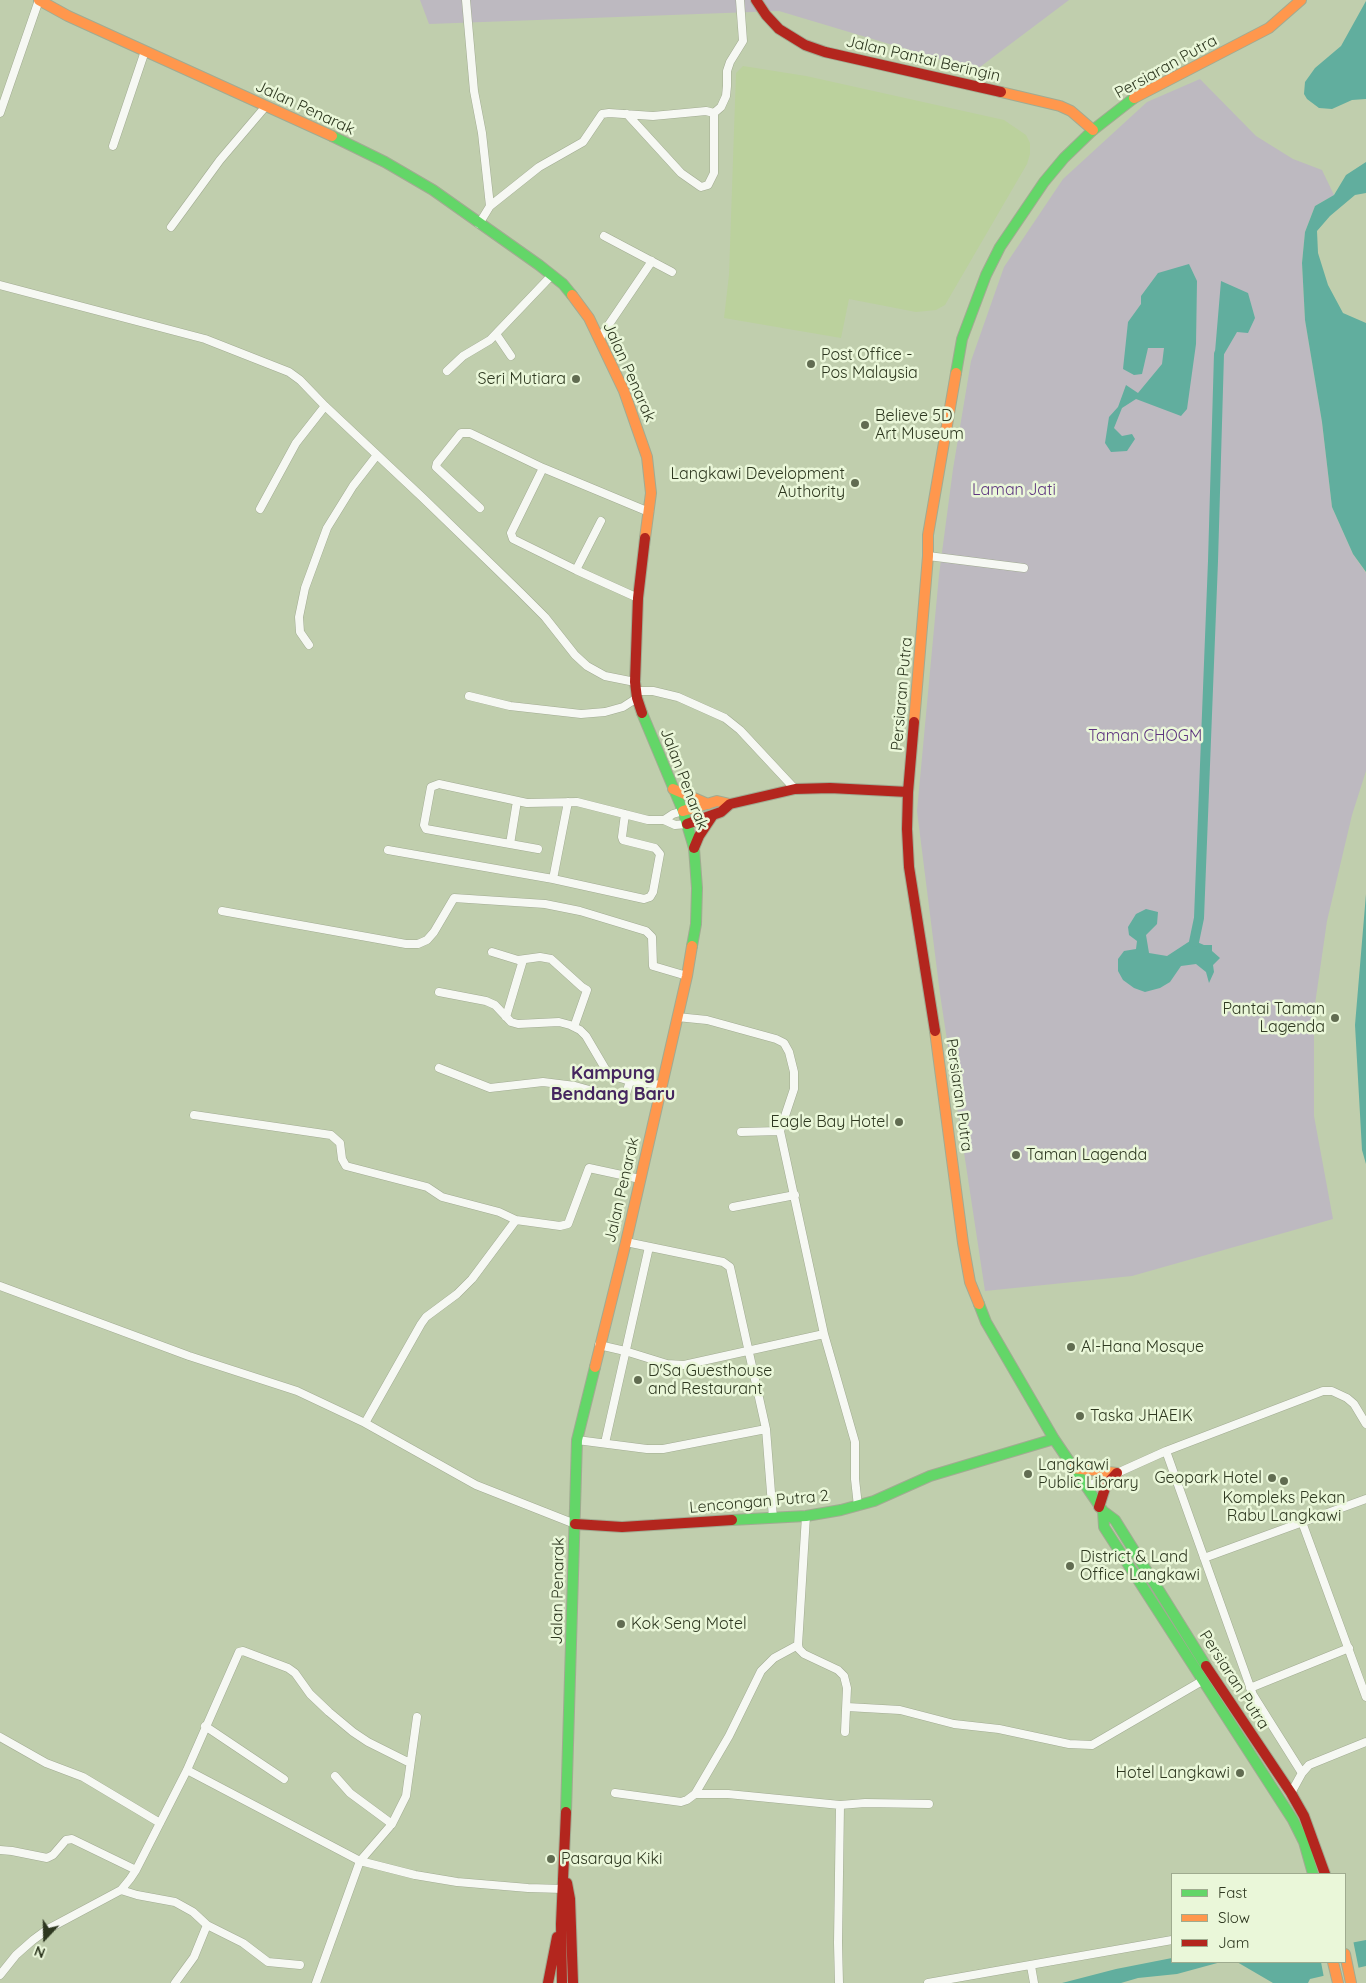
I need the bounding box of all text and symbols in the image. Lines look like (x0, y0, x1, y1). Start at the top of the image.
street label: Persiaran Putra (1111, 31, 1221, 103)
street label: Jalan Pantai Beringin (844, 32, 1002, 86)
street label: Jalan Penarak (252, 77, 358, 139)
street label: Jalan Penarak (598, 319, 660, 425)
place label: Post Office - Pos Malaysia (821, 345, 918, 383)
marker: Post Office - Pos Malaysia (805, 358, 817, 370)
place label: Seri Mutiara (477, 369, 566, 389)
marker: Seri Mutiara (570, 373, 582, 385)
place label: Believe 5D Art Museum (875, 406, 964, 444)
marker: Believe 5D Art Museum (859, 419, 871, 431)
place label: Langkawi Development Authority (670, 464, 845, 502)
marker: Langkawi Development Authority (849, 477, 861, 489)
park label: Laman Jati (972, 480, 1056, 500)
street label: Persiaran Putra (887, 636, 917, 752)
street label: Jalan Penarak (656, 725, 712, 833)
park label: Taman CHOGM (1088, 726, 1202, 746)
place label: Pantai Taman Lagenda (1222, 999, 1325, 1037)
marker: Pantai Taman Lagenda (1329, 1012, 1341, 1024)
street label: Persiaran Putra (942, 1037, 976, 1153)
district label: Kampung Bendang Baru (551, 1063, 675, 1106)
place label: Eagle Bay Hotel (770, 1112, 889, 1132)
marker: Eagle Bay Hotel (893, 1116, 905, 1128)
street label: Jalan Penarak (601, 1136, 643, 1244)
place label: Taman Lagenda (1026, 1145, 1147, 1165)
marker: Taman Lagenda (1010, 1149, 1022, 1161)
place label: Al-Hana Mosque (1081, 1337, 1204, 1357)
marker: Al-Hana Mosque (1065, 1341, 1077, 1353)
place label: D'Sa Guesthouse and Restaurant (648, 1361, 772, 1399)
marker: D'Sa Guesthouse and Restaurant (632, 1374, 644, 1386)
place label: Taska JHAEIK (1090, 1406, 1193, 1426)
marker: Taska JHAEIK (1074, 1410, 1086, 1422)
place label: Langkawi Public Library (1038, 1455, 1139, 1493)
marker: Langkawi Public Library (1022, 1468, 1034, 1480)
place label: Geopark Hotel (1154, 1468, 1262, 1488)
marker: Geopark Hotel (1266, 1472, 1278, 1484)
marker: Kompleks Pekan Rabu Langkawi (1278, 1475, 1290, 1487)
street label: Lencongan Putra 2 (688, 1486, 830, 1518)
place label: Kompleks Pekan Rabu Langkawi (1222, 1488, 1346, 1526)
street label: Jalan Penarak (547, 1537, 569, 1645)
place label: District & Land Office Langkawi (1080, 1547, 1200, 1585)
marker: District & Land Office Langkawi (1064, 1560, 1076, 1572)
place label: Kok Seng Motel (631, 1614, 747, 1634)
marker: Kok Seng Motel (615, 1618, 627, 1630)
street label: Persiaran Putra (1195, 1627, 1273, 1733)
place label: Hotel Langkawi (1115, 1763, 1230, 1783)
marker: Hotel Langkawi (1234, 1767, 1246, 1779)
place label: Pasaraya Kiki (561, 1849, 663, 1869)
marker: Pasaraya Kiki (545, 1853, 557, 1865)
legend (1171, 1873, 1346, 1963)
text: Fast (1218, 1883, 1247, 1902)
text: Slow (1218, 1908, 1250, 1927)
north arrow (20, 1913, 70, 1963)
text: Jam (1218, 1933, 1249, 1952)
text: N (32, 1942, 48, 1962)

